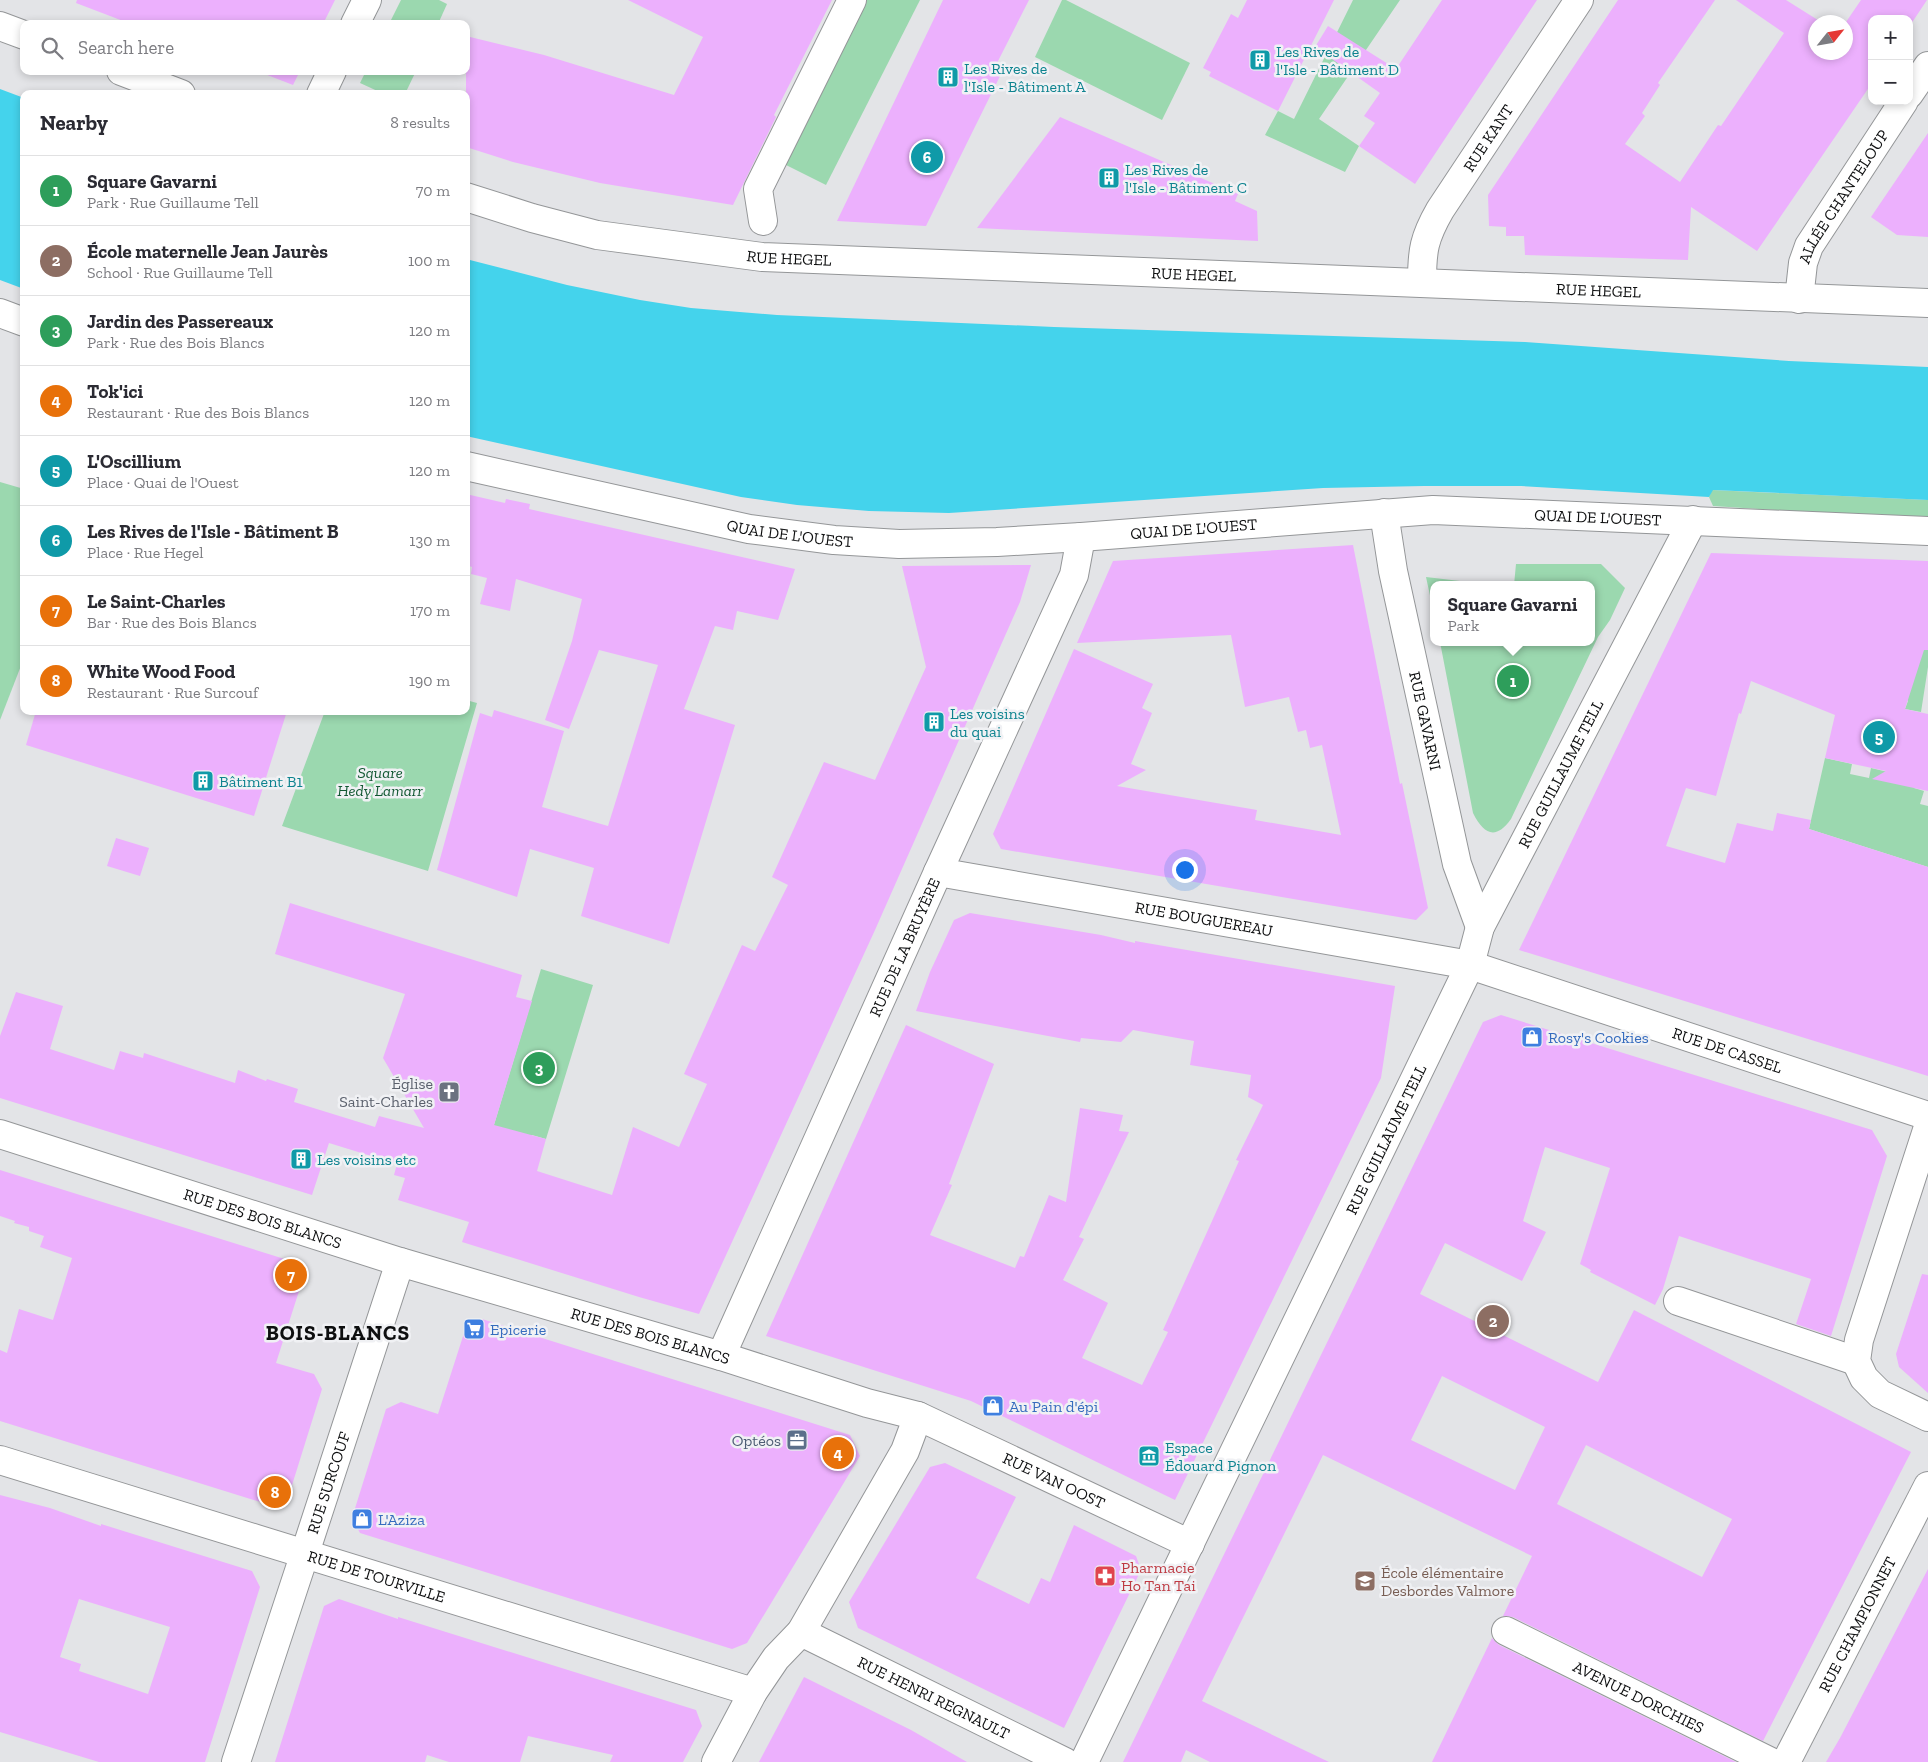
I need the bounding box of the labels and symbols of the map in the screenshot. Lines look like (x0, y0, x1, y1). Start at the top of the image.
north arrow (1808, 15, 1853, 60)
place label: Les Rives de l'Isle - Bâtiment D (1276, 42, 1399, 79)
building icon: Les Rives de l'Isle - Bâtiment D (1248, 48, 1272, 72)
place label: Les Rives de l'Isle - Bâtiment A (964, 59, 1086, 96)
building icon: Les Rives de l'Isle - Bâtiment A (936, 65, 960, 89)
street label: RUE KANT (1459, 101, 1517, 175)
street label: ALLÉE CHANTELOUP (1794, 126, 1892, 266)
pin: 6 (911, 138, 943, 176)
place label: Les Rives de l'Isle - Bâtiment C (1125, 160, 1247, 197)
building icon: Les Rives de l'Isle - Bâtiment C (1097, 166, 1121, 190)
street label: RUE HEGEL (745, 246, 832, 269)
street label: RUE HEGEL (1151, 263, 1237, 285)
street label: RUE HEGEL (1556, 279, 1642, 301)
street label: QUAI DE L'OUEST (1534, 505, 1662, 529)
street label: QUAI DE L'OUEST (1130, 514, 1258, 543)
street label: QUAI DE L'OUEST (725, 515, 854, 551)
pin: 1 (1497, 662, 1529, 700)
street label: RUE GAVARNI (1406, 669, 1446, 772)
street label: RUE GUILLAUME TELL (1514, 696, 1607, 851)
place label: Les voisins du quai (950, 704, 1025, 741)
building icon: Les voisins du quai (922, 710, 946, 734)
pin: 5 (1863, 718, 1895, 756)
park label: Square Hedy Lamarr (337, 763, 423, 800)
building icon: Bâtiment B1 (191, 769, 215, 793)
place label: Bâtiment B1 (219, 772, 303, 791)
your location (1172, 857, 1198, 883)
street label: RUE DE LA BRUYÈRE (865, 875, 944, 1020)
street label: RUE BOUGUEREAU (1134, 897, 1274, 940)
street label: RUE DE CASSEL (1670, 1023, 1785, 1077)
shop icon: Rosy's Cookies (1520, 1025, 1544, 1049)
place label: Rosy's Cookies (1548, 1028, 1649, 1047)
pin: 3 (523, 1049, 555, 1087)
street label: RUE GUILLAUME TELL (1341, 1061, 1430, 1217)
place label: Église Saint-Charles (339, 1074, 433, 1111)
church icon: Église Saint-Charles (437, 1080, 461, 1104)
building icon: Les voisins etc (289, 1147, 313, 1171)
place label: Les voisins etc (317, 1150, 416, 1169)
street label: RUE DES BOIS BLANCS (182, 1184, 344, 1252)
pin: 7 (275, 1256, 307, 1294)
pin: 2 (1477, 1302, 1509, 1340)
street label: RUE DES BOIS BLANCS (569, 1303, 732, 1368)
supermarket icon: Epicerie (462, 1317, 486, 1341)
district label: BOIS-BLANCS (266, 1320, 410, 1345)
place label: Epicerie (490, 1320, 546, 1339)
shop icon: Au Pain d'épi (981, 1394, 1005, 1418)
place label: Au Pain d'épi (1009, 1397, 1099, 1416)
office icon: Optéos (785, 1428, 809, 1452)
street label: RUE SURCOUF (302, 1429, 354, 1536)
place label: Optéos (732, 1431, 781, 1450)
pin: 4 (822, 1434, 854, 1472)
place label: Espace Édouard Pignon (1165, 1438, 1277, 1475)
museum icon: Espace Édouard Pignon (1137, 1444, 1161, 1468)
street label: RUE VAN OOST (1000, 1448, 1108, 1512)
pin: 8 (259, 1473, 291, 1511)
shop icon: L'Aziza (350, 1507, 374, 1531)
place label: L'Aziza (378, 1510, 425, 1529)
street label: RUE DE TOURVILLE (305, 1546, 448, 1606)
street label: RUE CHAMPIONNET (1814, 1553, 1900, 1695)
place label: Pharmacie Ho Tan Tai (1121, 1558, 1196, 1595)
place label: École élémentaire Desbordes Valmore (1381, 1563, 1514, 1600)
pharmacy icon: Pharmacie Ho Tan Tai (1093, 1564, 1117, 1588)
school or university icon: École élémentaire Desbordes Valmore (1353, 1569, 1377, 1593)
street label: RUE HENRI REGNAULT (855, 1652, 1013, 1743)
street label: AVENUE DORCHIES (1570, 1656, 1707, 1737)

